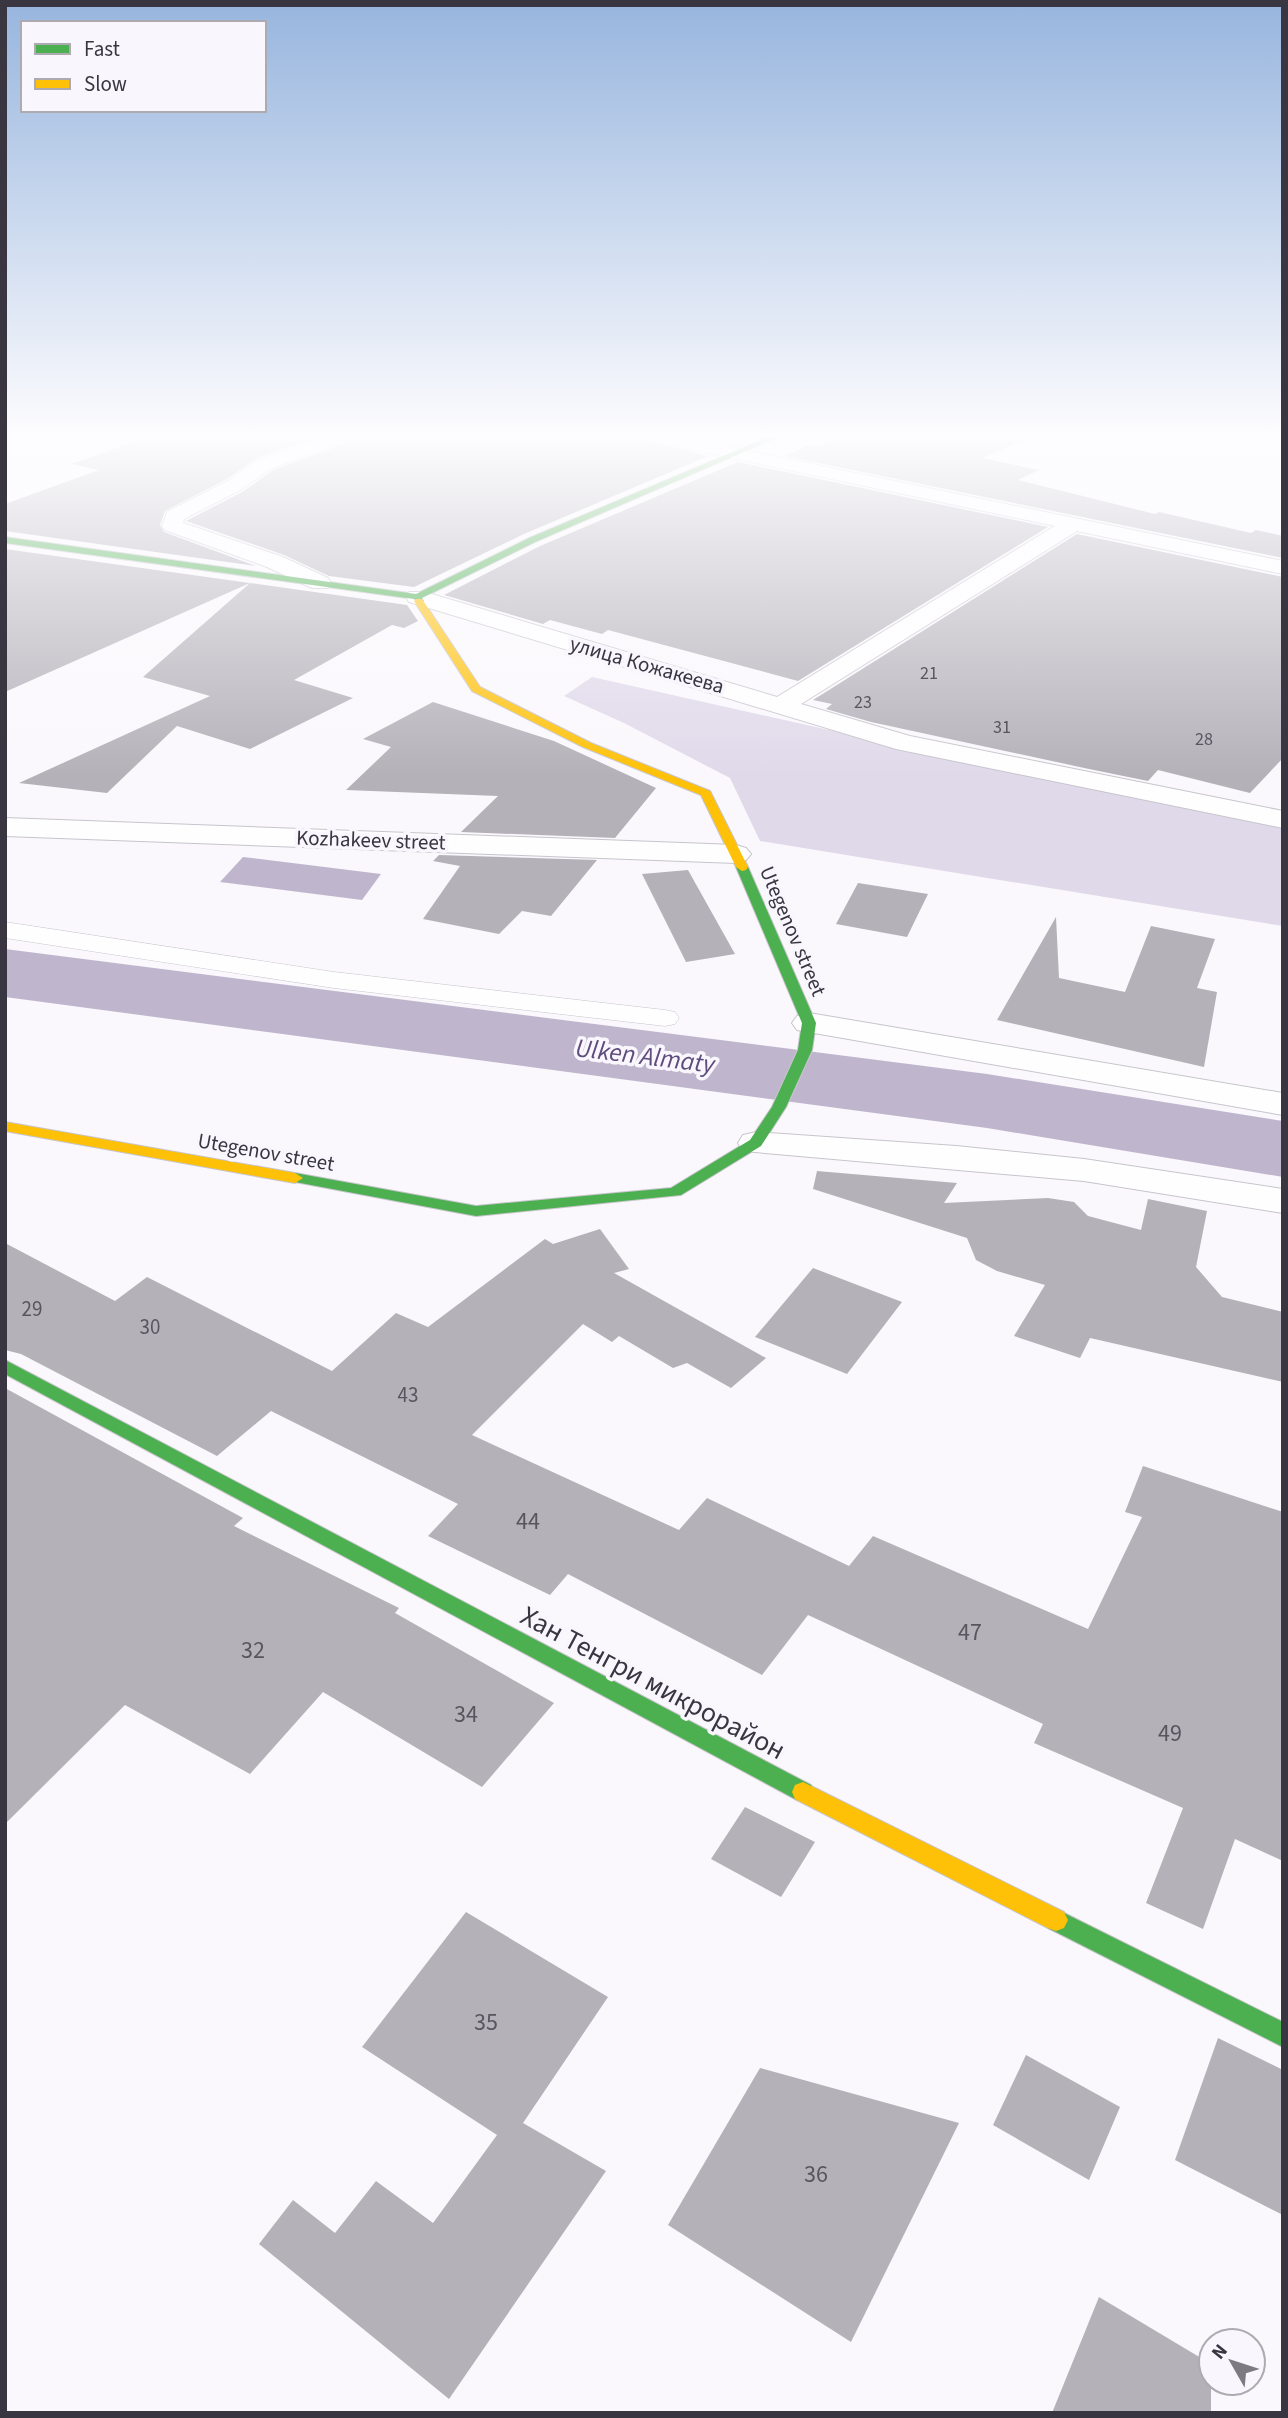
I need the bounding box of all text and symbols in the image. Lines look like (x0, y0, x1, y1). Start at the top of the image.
legend (21, 21, 266, 112)
text: Fast (84, 34, 120, 64)
text: Slow (84, 69, 127, 99)
street label: улица Кожакеева (566, 629, 728, 701)
house number: 21 (920, 661, 938, 686)
house number: 23 (854, 690, 872, 715)
house number: 31 (993, 715, 1011, 740)
house number: 28 (1195, 727, 1213, 752)
street label: Kozhakeev street (296, 822, 446, 858)
street label: Utegenov street (752, 861, 834, 1001)
water label: Ulken Almaty (573, 1029, 718, 1083)
street label: Utegenov street (195, 1125, 337, 1179)
house number: 29 (22, 1294, 42, 1324)
house number: 30 (140, 1312, 160, 1342)
house number: 43 (398, 1380, 418, 1410)
house number: 44 (516, 1504, 540, 1539)
street label: Хан Тенгри микрорайон (513, 1596, 793, 1770)
house number: 47 (958, 1615, 982, 1650)
house number: 32 (241, 1633, 265, 1668)
house number: 34 (454, 1697, 478, 1732)
house number: 49 (1158, 1716, 1182, 1751)
house number: 35 (474, 2005, 498, 2040)
house number: 36 (804, 2157, 828, 2192)
north arrow (1197, 2327, 1267, 2397)
text: N (1205, 2339, 1234, 2366)

